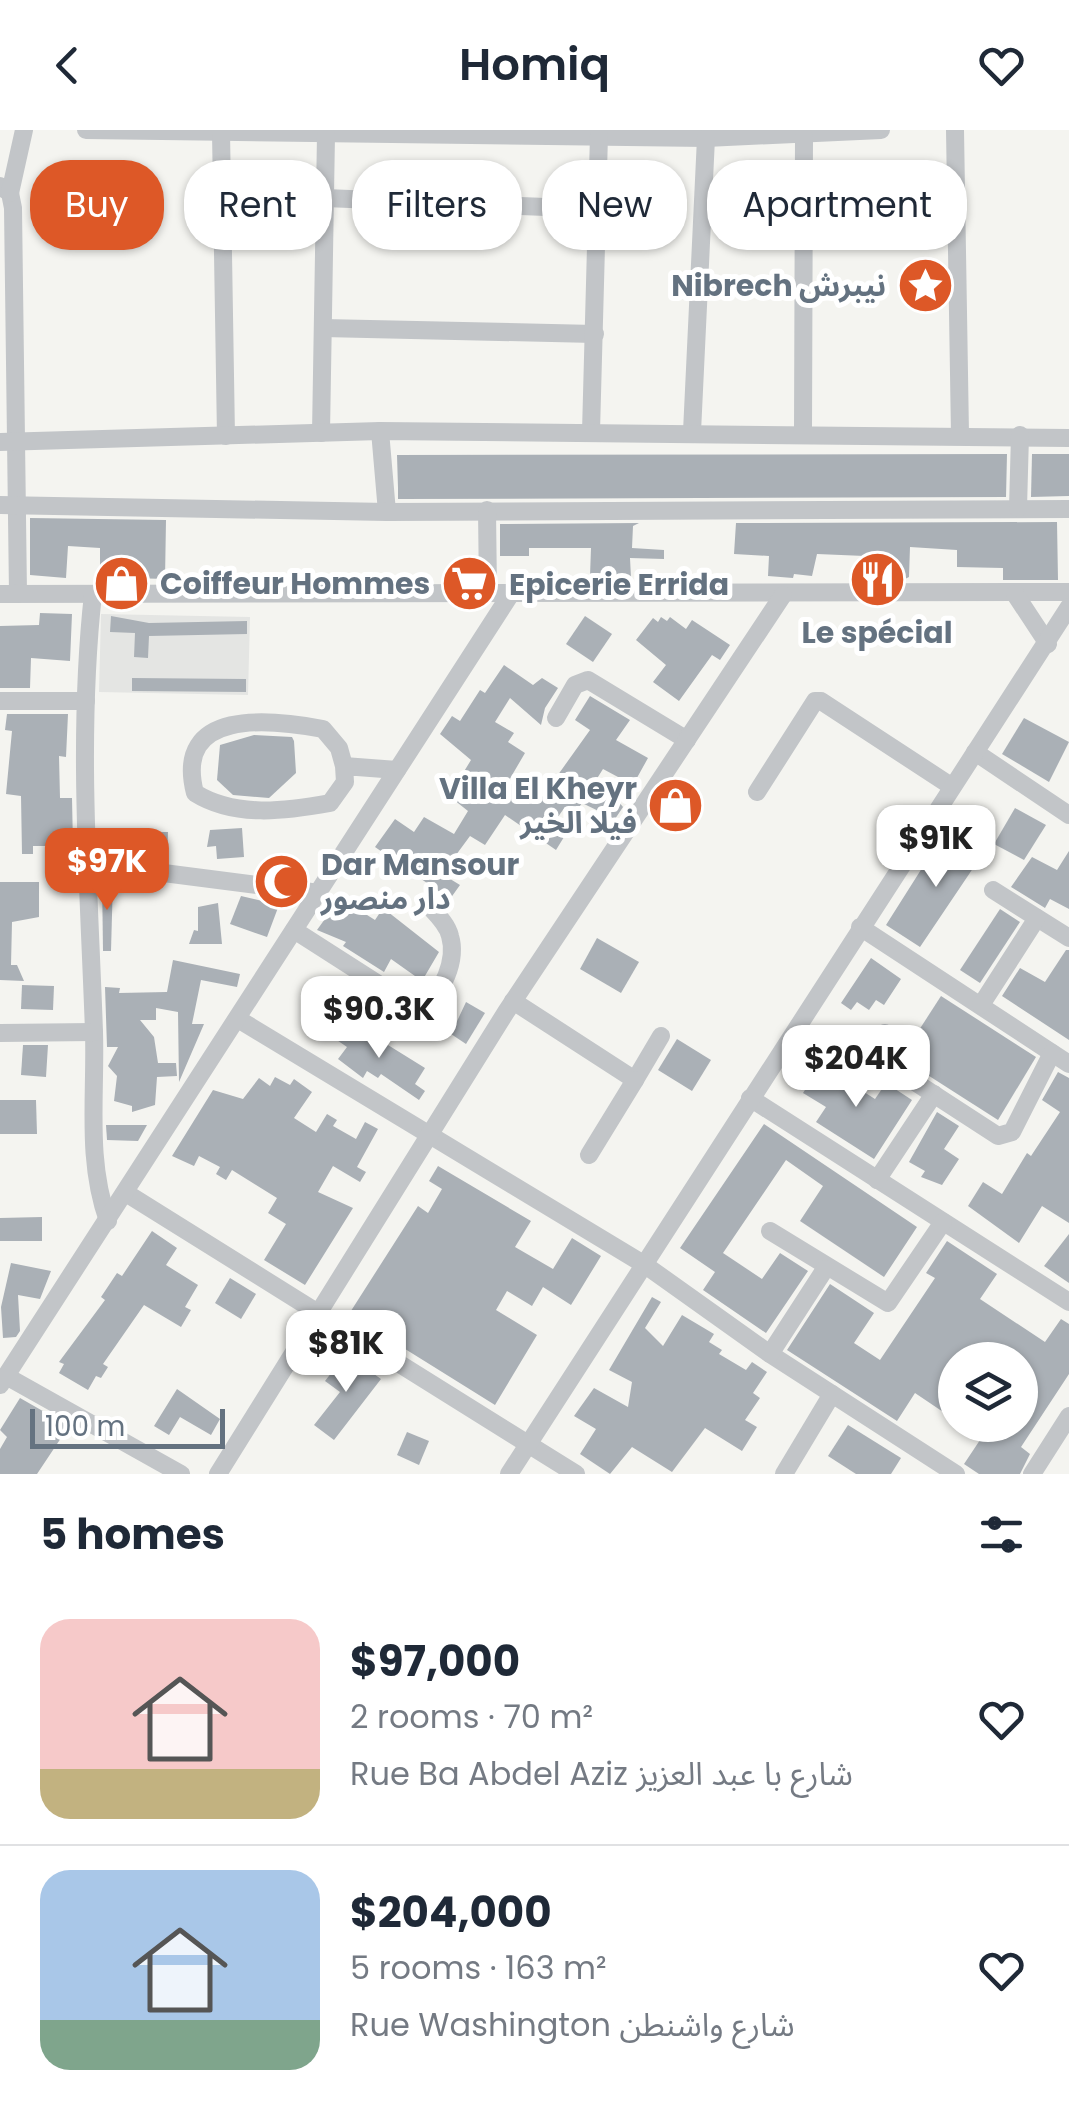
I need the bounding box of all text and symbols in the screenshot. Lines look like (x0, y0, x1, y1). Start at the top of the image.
text: Homiq (459, 33, 610, 96)
icon: back (40, 38, 95, 93)
icon: heart (974, 38, 1029, 93)
chip: Buy (30, 160, 164, 250)
chip: Rent (184, 160, 332, 250)
chip: Filters (352, 160, 522, 250)
chip: New (542, 160, 687, 250)
chip: Apartment (707, 160, 967, 250)
place icon: Nibrech نيبرش (895, 255, 955, 315)
place label: Nibrech نيبرش (671, 264, 886, 307)
restaurant icon: Le spécial (847, 550, 907, 610)
shop icon: Coiffeur Hommes (91, 553, 151, 613)
supermarket icon: Epicerie Errida (440, 554, 500, 614)
place label: Coiffeur Hommes (160, 562, 430, 605)
place label: Epicerie Errida (509, 563, 729, 606)
place label: Le spécial (802, 611, 952, 654)
place label: Villa El Kheyr فيلا الخير (439, 767, 637, 844)
shop icon: Villa El Kheyr فيلا الخير (646, 775, 706, 835)
pin: $91K (877, 805, 995, 890)
text: $91K (898, 815, 974, 860)
pin: $97K (48, 828, 166, 913)
text: $97K (67, 838, 147, 883)
place label: Dar Mansour دار منصور (319, 843, 520, 920)
mosque icon: Dar Mansour دار منصور (252, 851, 312, 911)
pin: $90.3K (298, 976, 460, 1061)
text: $90.3K (323, 986, 435, 1031)
pin: $204K (786, 1025, 926, 1110)
text: $204K (804, 1035, 908, 1080)
pin: $81K (287, 1310, 405, 1395)
text: $81K (308, 1320, 384, 1365)
map controls (938, 1342, 1038, 1442)
button: layers (938, 1342, 1038, 1442)
scale bar (30, 1404, 225, 1448)
text: 100 m (45, 1407, 125, 1446)
text: 5 homes (40, 1505, 225, 1564)
icon: filters (974, 1507, 1029, 1562)
text: $97,000 (350, 1632, 520, 1691)
icon: home (120, 1659, 240, 1779)
icon: heart (974, 1692, 1029, 1747)
text: 2 rooms · 70 m² (350, 1694, 593, 1739)
text: Rue Ba Abdel Aziz شارع با عبد العزيز (350, 1751, 853, 1796)
text: $204,000 (350, 1883, 552, 1942)
icon: home (120, 1910, 240, 2030)
icon: heart (974, 1943, 1029, 1998)
text: 5 rooms · 163 m² (350, 1945, 607, 1990)
text: Rue Washington شارع واشنطن (350, 2002, 795, 2047)

